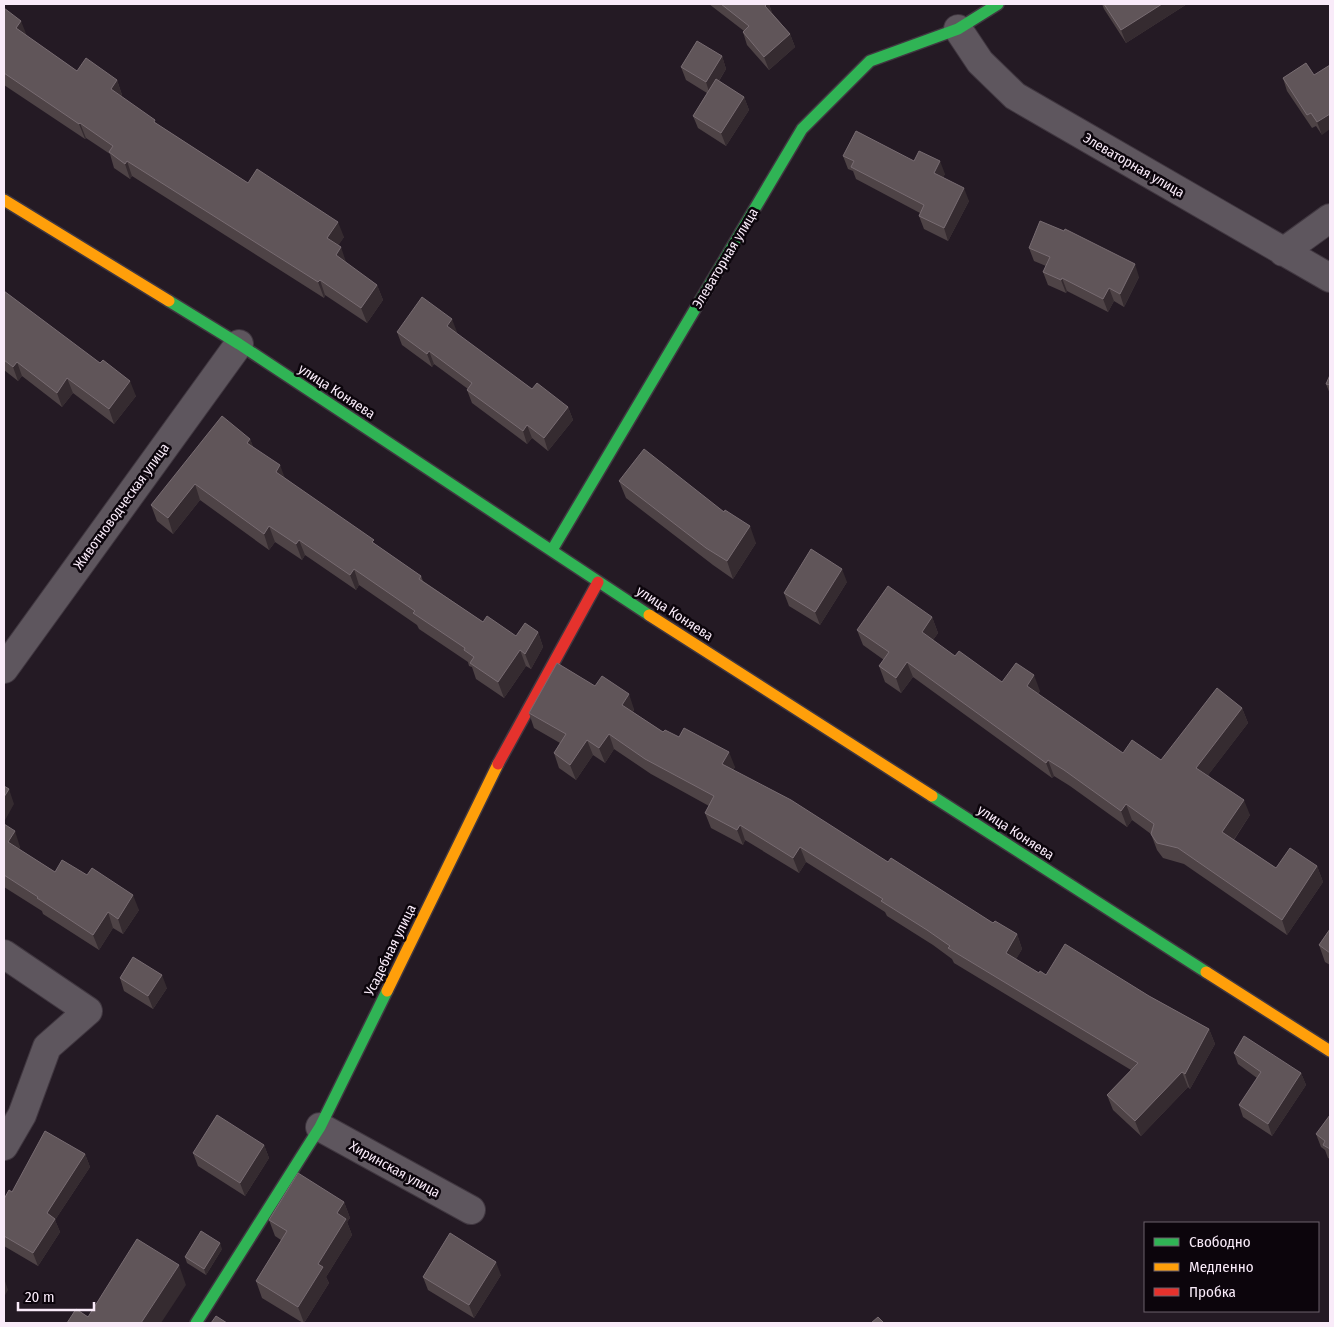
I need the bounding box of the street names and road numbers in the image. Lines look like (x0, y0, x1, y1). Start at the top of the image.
street label: Элеваторная улица (1080, 130, 1187, 201)
street label: Элеваторная улица (689, 205, 762, 312)
street label: улица Коняева (295, 360, 378, 423)
street label: Животноводческая улица (70, 440, 173, 573)
street label: улица Коняева (633, 582, 716, 645)
street label: улица Коняева (974, 801, 1057, 864)
street label: Усадебная улица (360, 902, 420, 1000)
street label: Хиринская улица (346, 1137, 443, 1201)

